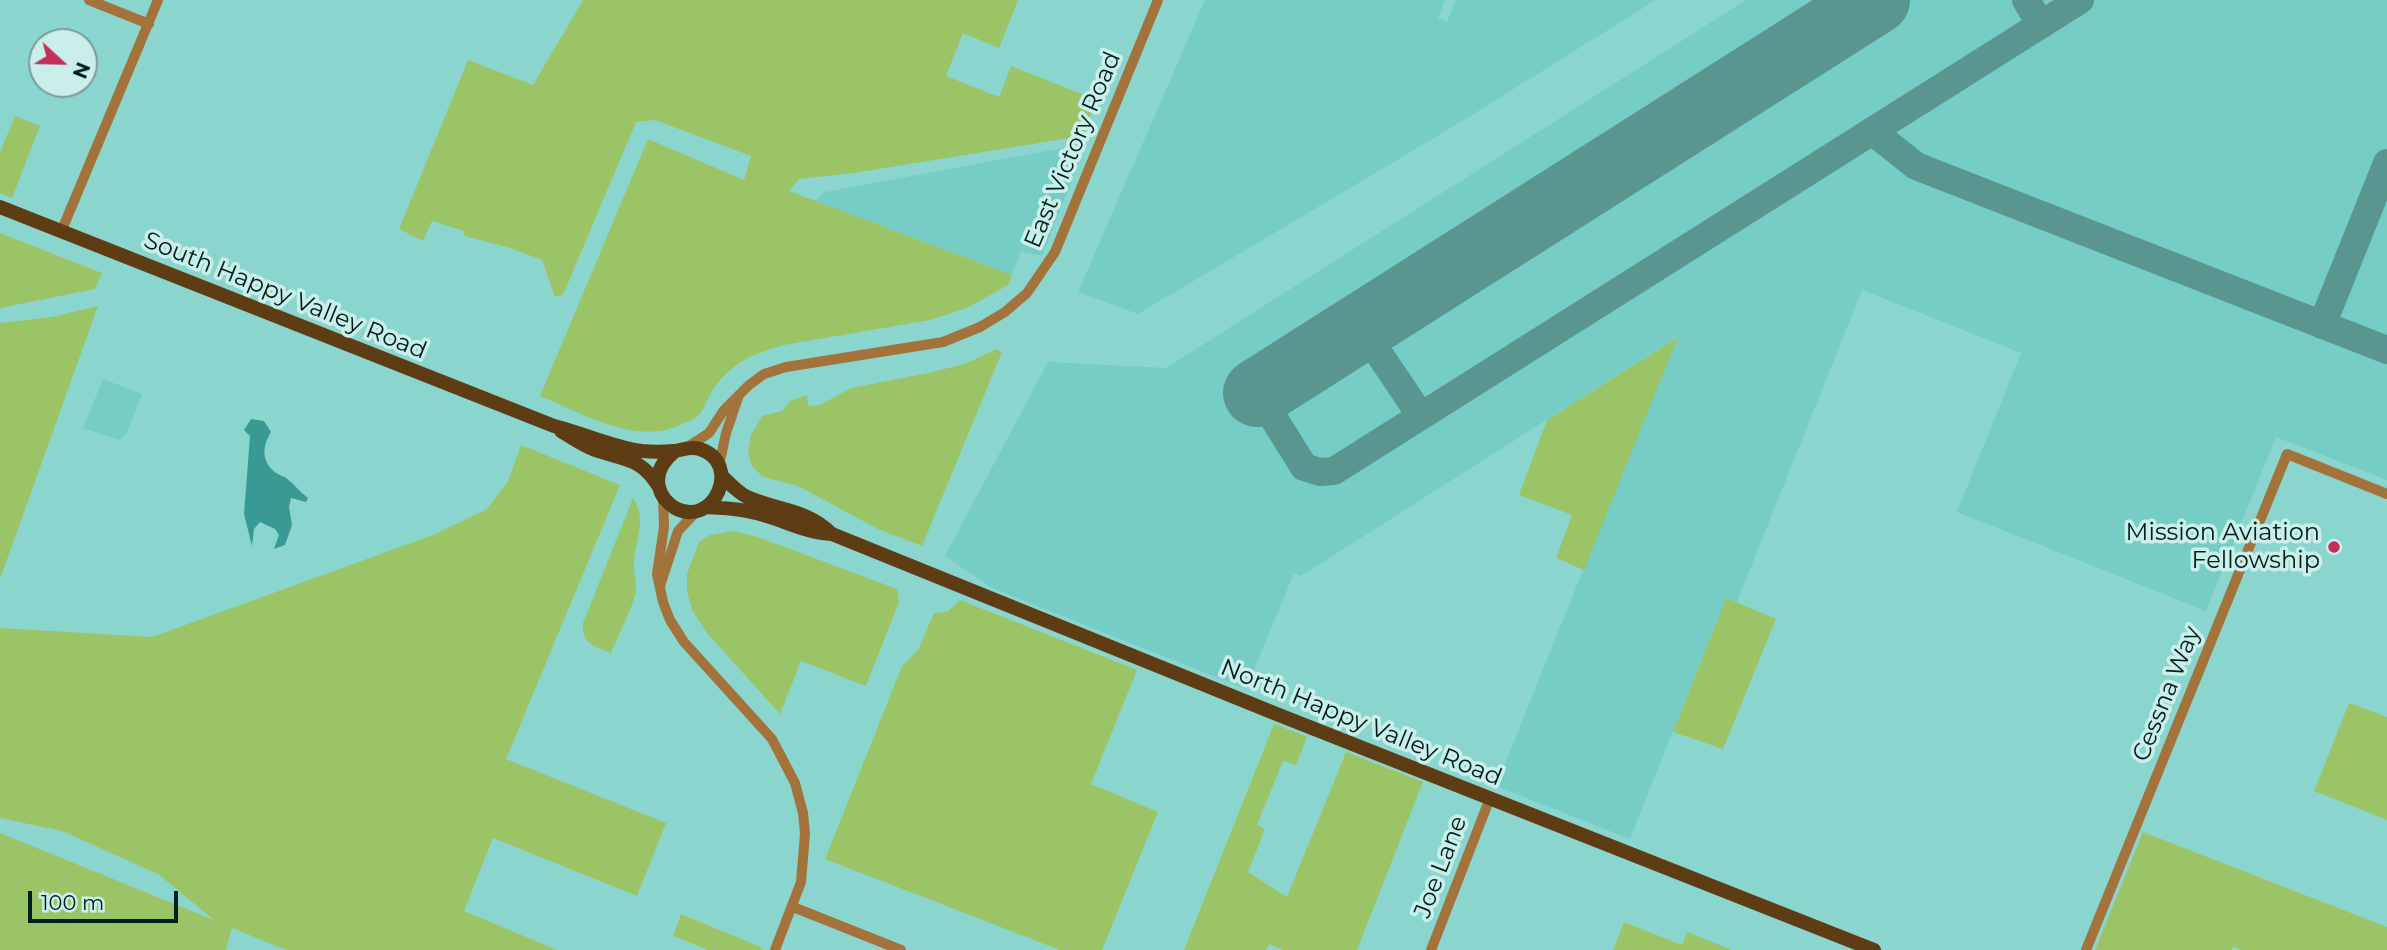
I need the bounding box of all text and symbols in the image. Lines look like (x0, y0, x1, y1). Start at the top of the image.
north arrow (28, 28, 98, 98)
street label: East Victory Road (1019, 48, 1127, 252)
text: N (68, 59, 95, 82)
street label: South Happy Valley Road (139, 226, 431, 366)
place label: Mission Aviation Fellowship (2126, 519, 2320, 575)
marker: Mission Aviation Fellowship (2326, 539, 2342, 555)
street label: Cessna Way (2127, 622, 2207, 766)
street label: North Happy Valley Road (1216, 653, 1506, 793)
street label: Joe Lane (1408, 812, 1474, 922)
scale bar (32, 876, 182, 920)
text: 100 m (41, 890, 104, 915)

